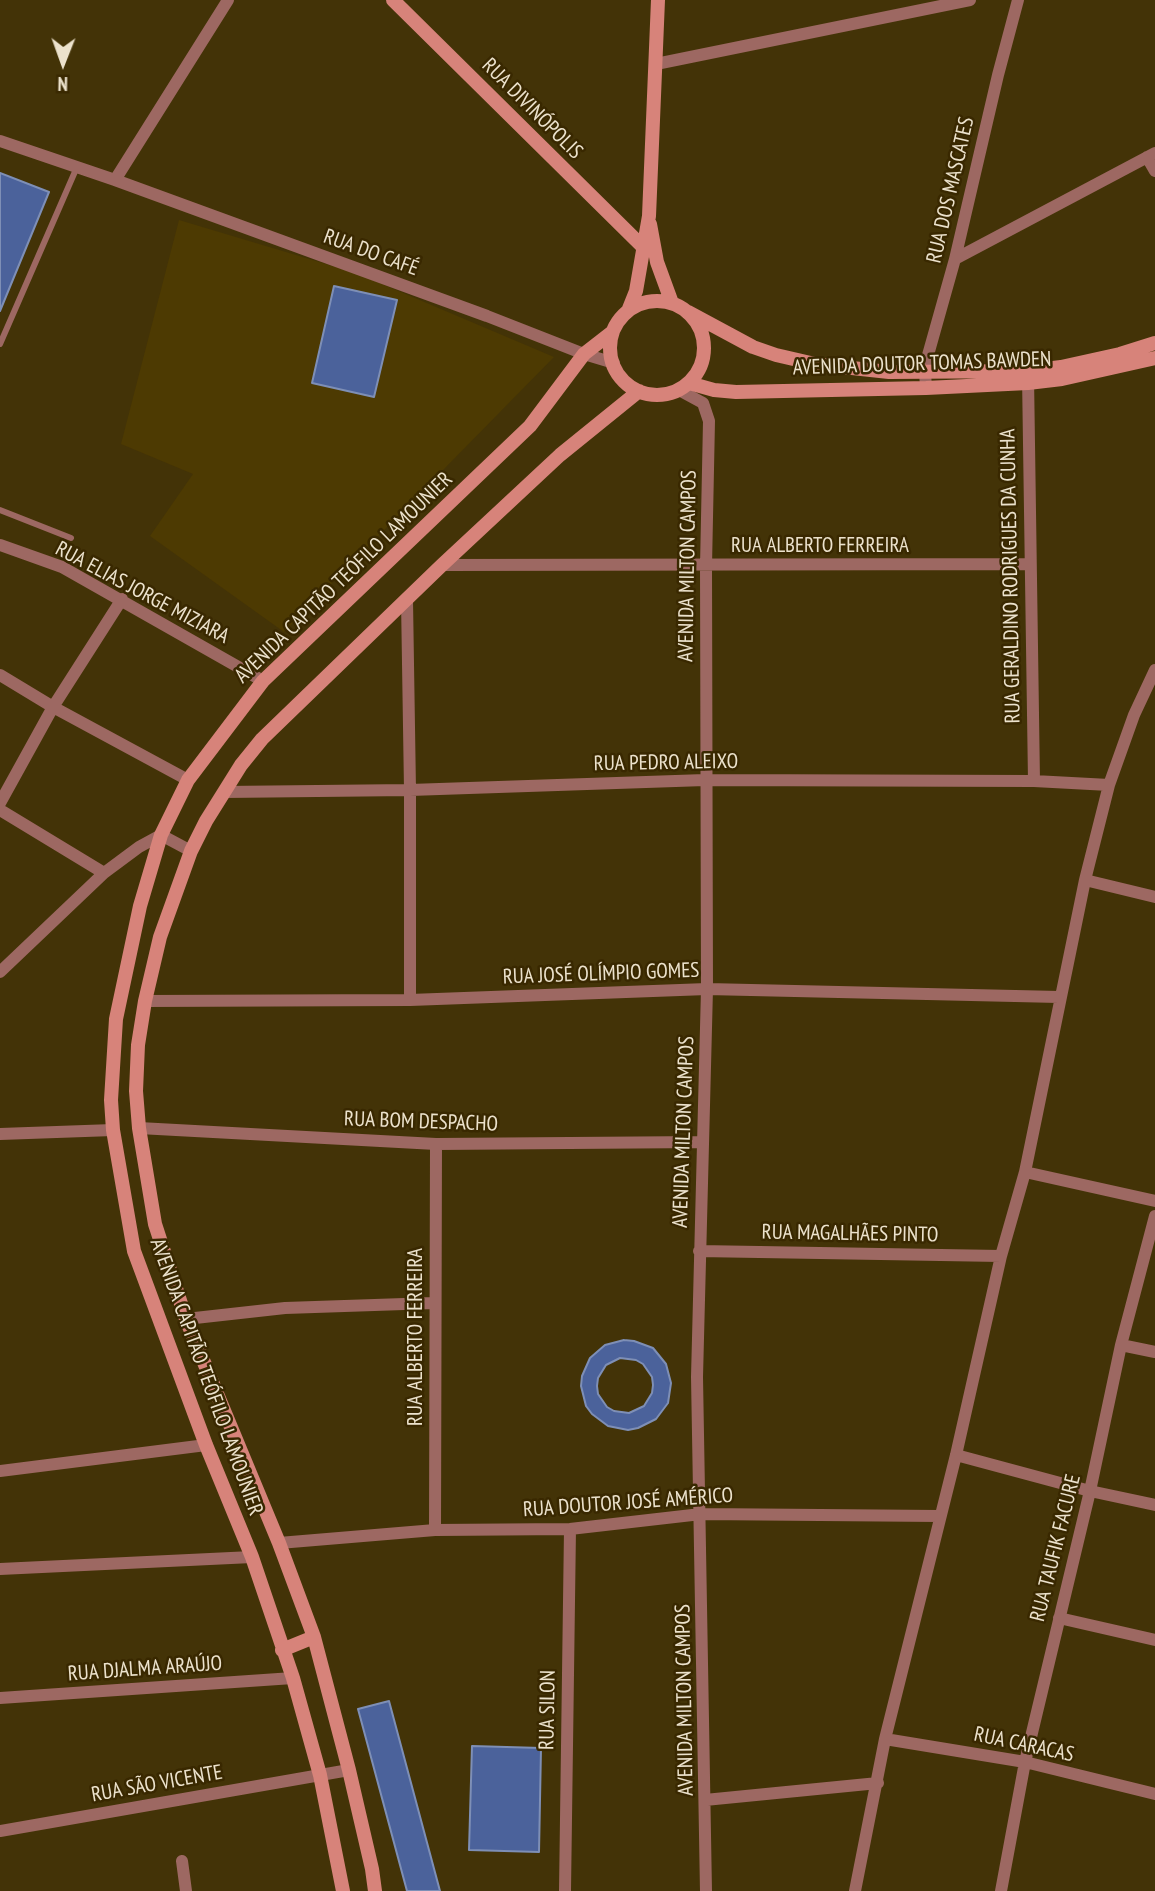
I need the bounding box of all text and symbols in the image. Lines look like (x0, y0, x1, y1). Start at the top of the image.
north arrow (28, 28, 98, 98)
street label: RUA DIVINÓPOLIS (476, 53, 588, 165)
text: N (57, 72, 68, 96)
street label: RUA DOS MASCATES (922, 115, 980, 265)
street label: RUA DO CAFÉ (320, 224, 422, 282)
street label: AVENIDA DOUTOR TOMAS BAWDEN (792, 347, 1052, 381)
street label: RUA GERALDINO RODRIGUES DA CUNHA (996, 428, 1026, 724)
street label: AVENIDA CAPITÃO TEÓFILO LAMOUNIER (230, 467, 458, 689)
street label: AVENIDA MILTON CAMPOS (674, 470, 702, 662)
street label: RUA ALBERTO FERREIRA (731, 533, 909, 559)
street label: RUA ELIAS JORGE MIZIARA (51, 537, 233, 649)
street label: RUA PEDRO ALEIXO (594, 749, 738, 777)
street label: RUA JOSÉ OLÍMPIO GOMES (502, 958, 700, 990)
street label: AVENIDA MILTON CAMPOS (668, 1036, 700, 1228)
street label: RUA BOM DESPACHO (344, 1107, 498, 1137)
street label: RUA MAGALHÃES PINTO (761, 1220, 939, 1248)
street label: AVENIDA CAPITÃO TEÓFILO LAMOUNIER (144, 1235, 268, 1519)
street label: RUA ALBERTO FERREIRA (403, 1248, 429, 1426)
street label: RUA TAUFIK FACURE (1026, 1472, 1086, 1624)
street label: RUA DOUTOR JOSÉ AMÉRICO (522, 1483, 734, 1523)
street label: AVENIDA MILTON CAMPOS (671, 1604, 699, 1796)
street label: RUA DJALMA ARAÚJO (67, 1651, 223, 1687)
street label: RUA SILON (535, 1670, 561, 1750)
street label: RUA CARACAS (972, 1722, 1076, 1768)
street label: RUA SÃO VICENTE (89, 1760, 225, 1808)

